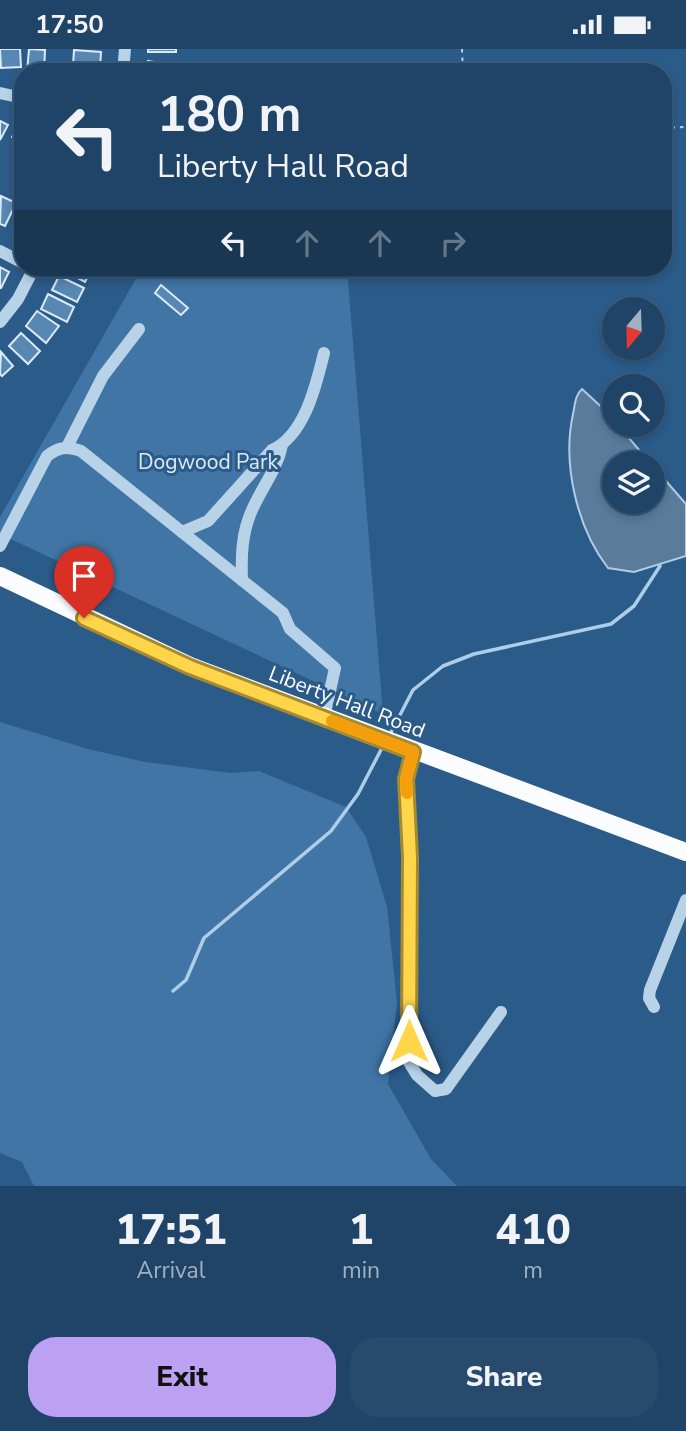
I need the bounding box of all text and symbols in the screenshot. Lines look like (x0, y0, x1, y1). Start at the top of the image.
text: 17:50 (35, 7, 104, 42)
text: 180 m (157, 81, 301, 148)
icon: left (42, 91, 133, 182)
text: Liberty Hall Road (157, 145, 409, 188)
icon: left (215, 224, 253, 262)
icon: ahead (288, 224, 326, 262)
icon: ahead (361, 224, 399, 262)
icon: right (434, 224, 472, 262)
north arrow (602, 297, 665, 361)
map controls (602, 297, 665, 514)
button: search (602, 374, 665, 437)
park label: Dogwood Park (138, 448, 278, 476)
button: layers (602, 451, 665, 514)
pin (54, 546, 114, 618)
icon: arrive (65, 557, 103, 595)
street label: Liberty Hall Road (265, 659, 429, 745)
position arrow (372, 1004, 446, 1078)
text: 17:51 (115, 1202, 227, 1259)
text: 1 (348, 1202, 374, 1259)
text: 410 (495, 1202, 571, 1259)
text: Arrival (136, 1255, 206, 1286)
text: min (342, 1255, 380, 1286)
text: m (523, 1255, 543, 1286)
button: Exit (28, 1337, 336, 1417)
button: Share (350, 1337, 658, 1417)

